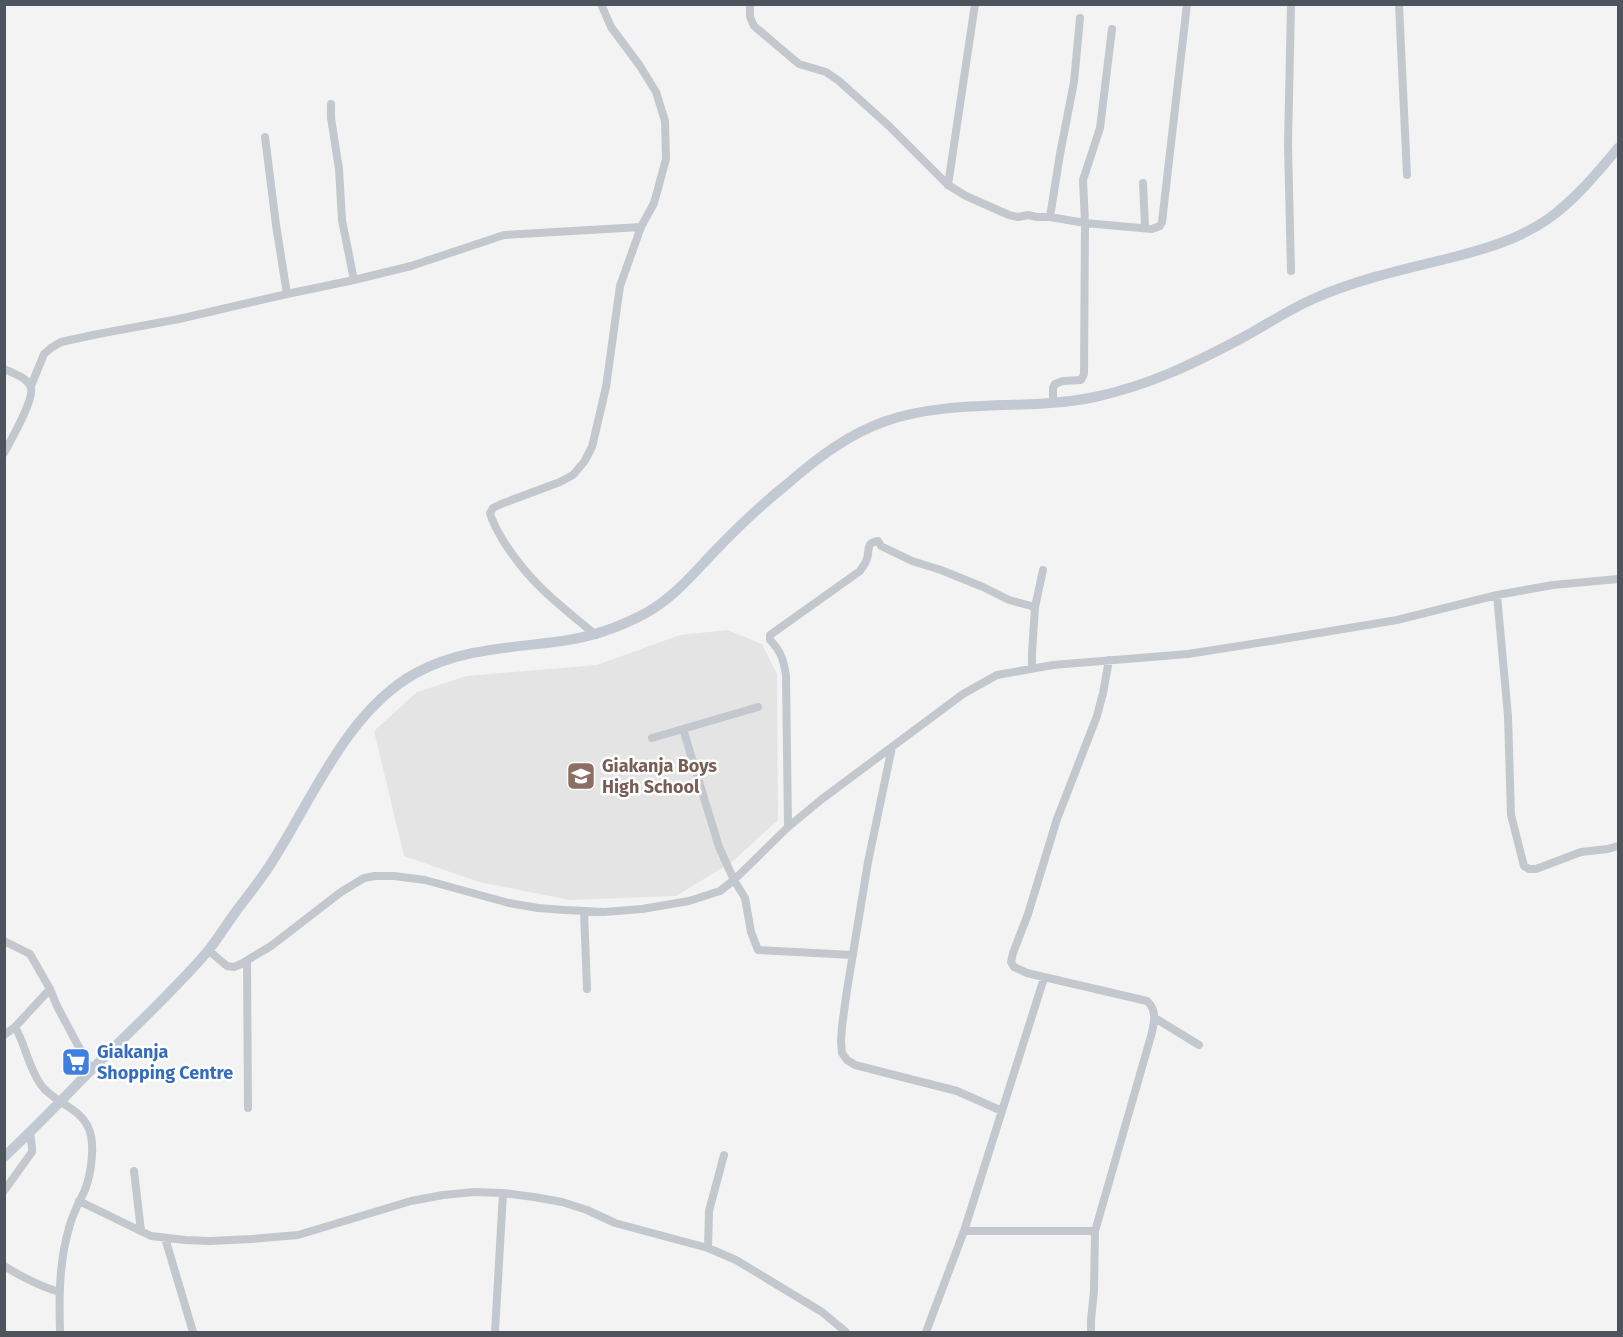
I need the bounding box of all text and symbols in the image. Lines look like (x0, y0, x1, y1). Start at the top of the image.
place label: Giakanja Boys High School (602, 755, 717, 798)
school or university icon: Giakanja Boys High School (565, 760, 597, 792)
place label: Giakanja Shopping Centre (97, 1041, 233, 1084)
supermarket icon: Giakanja Shopping Centre (60, 1046, 92, 1078)

